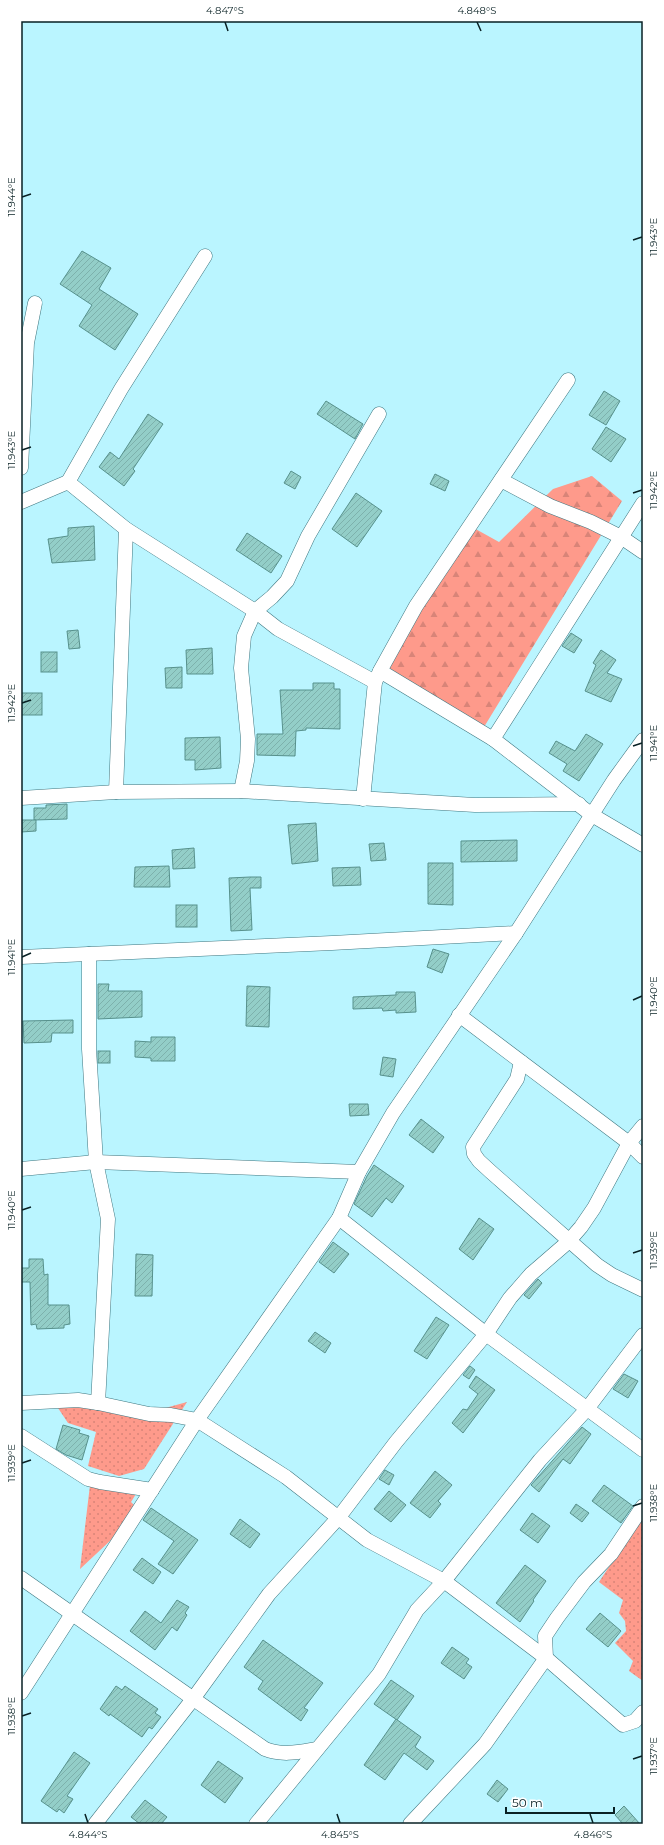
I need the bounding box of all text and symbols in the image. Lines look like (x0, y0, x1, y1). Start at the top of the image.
text: 4.847°S (206, 4, 244, 17)
text: 4.848°S (457, 4, 497, 17)
text: 11.944°E (5, 177, 18, 217)
text: 11.943°E (647, 218, 660, 256)
text: 11.943°E (5, 431, 18, 469)
text: 11.942°E (647, 470, 660, 509)
text: 11.942°E (5, 683, 18, 722)
text: 11.941°E (647, 725, 660, 761)
text: 11.941°E (5, 939, 18, 975)
text: 11.940°E (647, 976, 660, 1016)
text: 11.940°E (5, 1190, 18, 1230)
text: 11.939°E (647, 1231, 660, 1269)
text: 11.939°E (5, 1444, 18, 1482)
text: 11.938°E (647, 1484, 660, 1522)
text: 11.938°E (5, 1697, 18, 1735)
text: 11.937°E (647, 1737, 660, 1775)
scale bar (506, 1789, 614, 1815)
text: 50 m (512, 1795, 543, 1810)
text: 4.844°S (69, 1828, 107, 1841)
text: 4.845°S (321, 1828, 359, 1841)
text: 4.846°S (574, 1828, 612, 1841)

